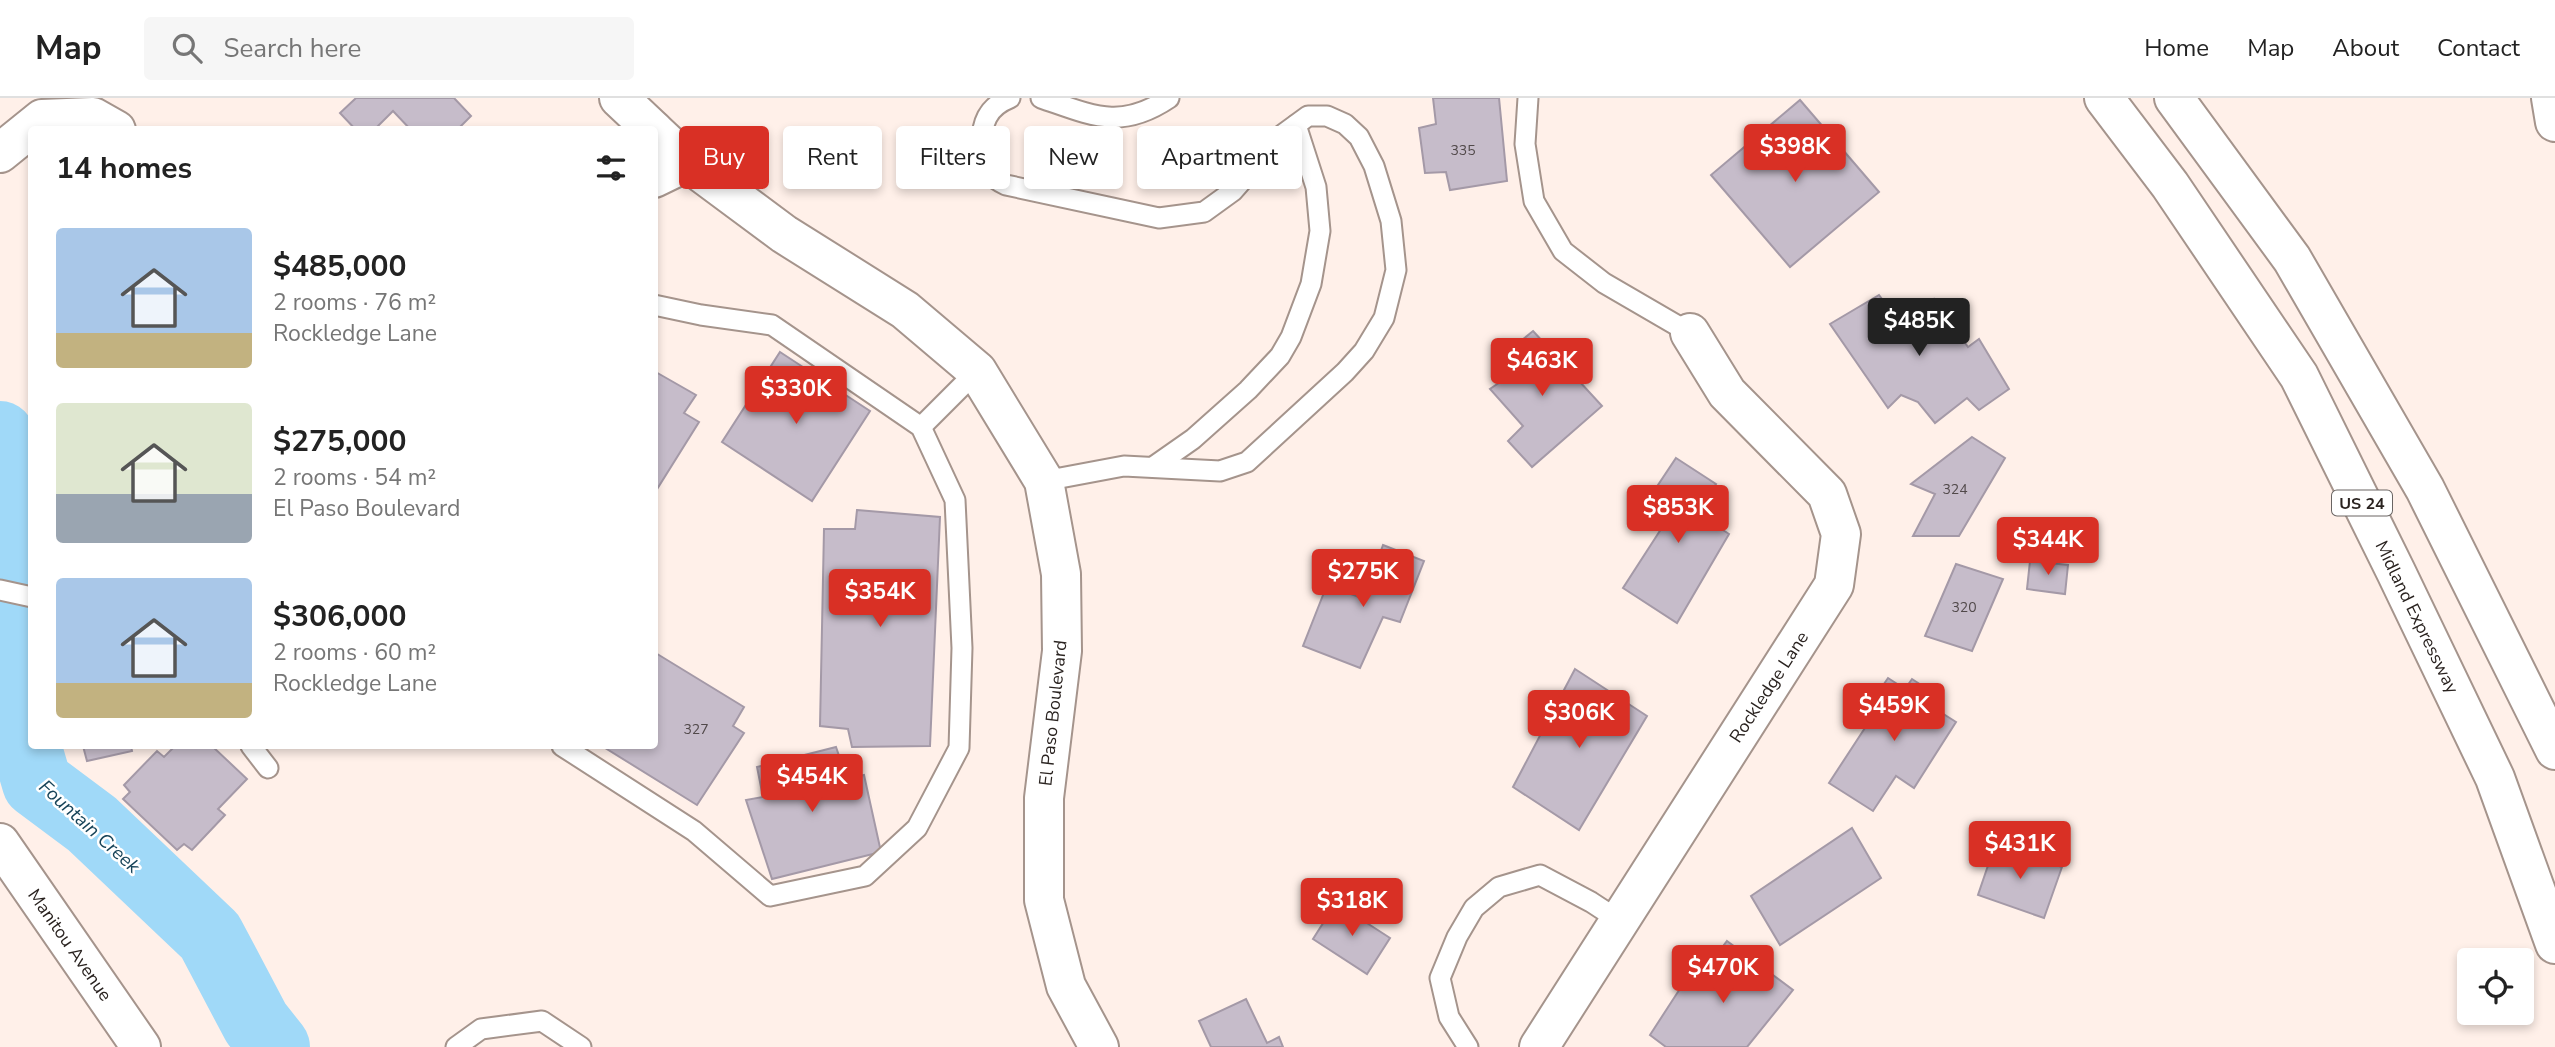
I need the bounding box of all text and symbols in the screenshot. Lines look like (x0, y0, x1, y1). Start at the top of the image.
search box (144, 17, 634, 80)
text: Map (35, 26, 102, 71)
icon: search (168, 29, 206, 67)
text: Search here (224, 31, 361, 66)
text: Home (2144, 32, 2209, 64)
text: Map (2247, 32, 2294, 64)
text: About (2332, 32, 2399, 64)
text: Contact (2437, 32, 2520, 64)
pin: $398K (1746, 125, 1844, 184)
chip: Buy (679, 126, 769, 189)
chip: Rent (783, 126, 882, 189)
chip: Filters (896, 126, 1010, 189)
chip: New (1024, 126, 1123, 189)
chip: Apartment (1137, 126, 1302, 189)
text: $398K (1760, 131, 1830, 162)
house number: 335 (1450, 141, 1476, 160)
text: 14 homes (56, 148, 192, 189)
icon: filters (592, 149, 630, 187)
text: $485,000 (273, 246, 406, 287)
icon: home (112, 256, 196, 340)
text: 2 rooms · 76 m² (273, 287, 436, 318)
pin: $485K (1870, 299, 1968, 358)
text: $485K (1884, 305, 1954, 336)
text: Rockledge Lane (273, 318, 437, 349)
pin: $463K (1493, 338, 1591, 398)
text: $463K (1507, 345, 1577, 376)
pin: $330K (747, 366, 845, 426)
text: $330K (761, 373, 831, 404)
text: $275,000 (273, 421, 406, 462)
icon: home (112, 431, 196, 515)
text: 2 rooms · 54 m² (273, 462, 436, 493)
house number: 324 (1942, 480, 1968, 499)
pin: $853K (1629, 486, 1727, 545)
road number: US 24 (2332, 490, 2392, 516)
text: $853K (1643, 492, 1713, 523)
text: El Paso Boulevard (273, 493, 460, 524)
pin: $344K (1999, 518, 2097, 577)
text: $344K (2013, 524, 2083, 555)
street label: Midland Expressway (2370, 537, 2465, 698)
pin: $275K (1314, 550, 1412, 609)
text: $275K (1328, 556, 1398, 587)
pin: $354K (831, 570, 929, 629)
text: $354K (845, 576, 915, 607)
text: $306,000 (273, 596, 406, 637)
house number: 320 (1951, 598, 1977, 617)
icon: home (112, 606, 196, 690)
street label: Rockledge Lane (1724, 627, 1814, 747)
text: 2 rooms · 60 m² (273, 637, 436, 668)
street label: El Paso Boulevard (1033, 639, 1073, 787)
text: Rockledge Lane (273, 668, 437, 699)
pin: $459K (1845, 684, 1943, 743)
pin: $306K (1530, 690, 1628, 750)
text: $459K (1859, 690, 1929, 721)
text: $306K (1544, 697, 1614, 728)
house number: 327 (683, 720, 709, 739)
pin: $454K (763, 754, 861, 814)
text: $454K (777, 761, 847, 792)
water label: Fountain Creek (33, 774, 146, 880)
pin: $431K (1971, 822, 2069, 881)
text: $431K (1985, 828, 2055, 859)
pin: $318K (1303, 878, 1401, 938)
street label: Manitou Avenue (22, 884, 118, 1006)
text: $318K (1317, 885, 1387, 916)
pin: $470K (1674, 946, 1772, 1005)
map controls (2457, 948, 2534, 1025)
button: locate (2457, 948, 2534, 1025)
text: $470K (1688, 952, 1758, 983)

